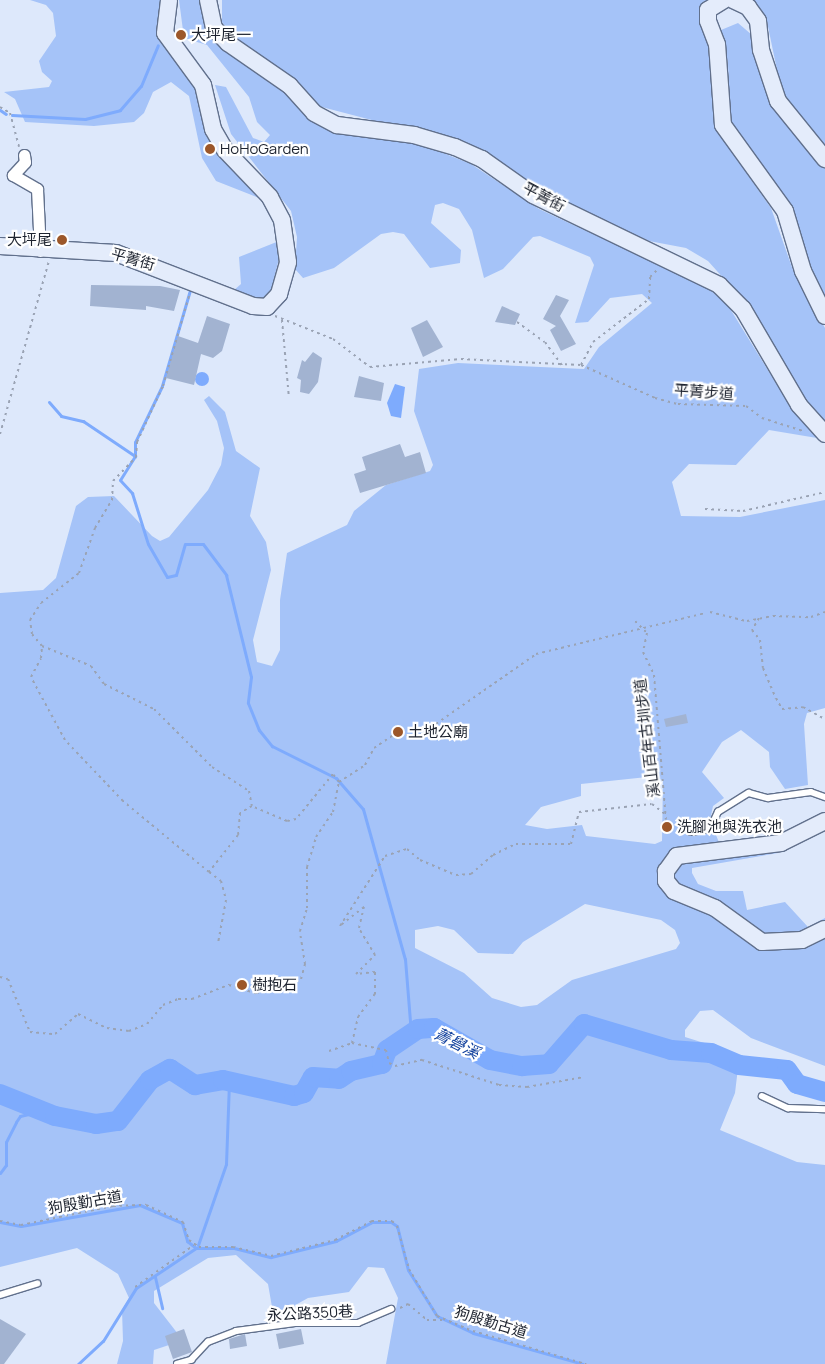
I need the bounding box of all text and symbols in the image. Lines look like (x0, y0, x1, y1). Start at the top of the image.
place label: 大坪尾一 (191, 26, 251, 44)
marker: 大坪尾一 (175, 29, 187, 41)
place label: HoHoGarden (220, 140, 309, 158)
marker: HoHoGarden (204, 143, 216, 155)
street label: 平菁街 (520, 178, 568, 216)
place label: 大坪尾 (7, 231, 52, 249)
marker: 大坪尾 (56, 234, 68, 246)
street label: 平菁街 (109, 244, 157, 274)
street label: 平菁步道 (673, 381, 735, 403)
street label: 溪山百年古圳步道 (631, 677, 663, 799)
place label: 土地公廟 (408, 723, 468, 741)
marker: 土地公廟 (392, 726, 404, 738)
place label: 洗腳池與洗衣池 (677, 818, 782, 836)
marker: 洗腳池與洗衣池 (661, 821, 673, 833)
place label: 樹抱石 (252, 976, 297, 994)
marker: 樹抱石 (236, 979, 248, 991)
water label: 菁礐溪 (431, 1024, 483, 1062)
street label: 狗殷勤古道 (47, 1187, 123, 1217)
street label: 永公路350巷 (267, 1302, 353, 1324)
street label: 狗殷勤古道 (453, 1302, 529, 1342)

